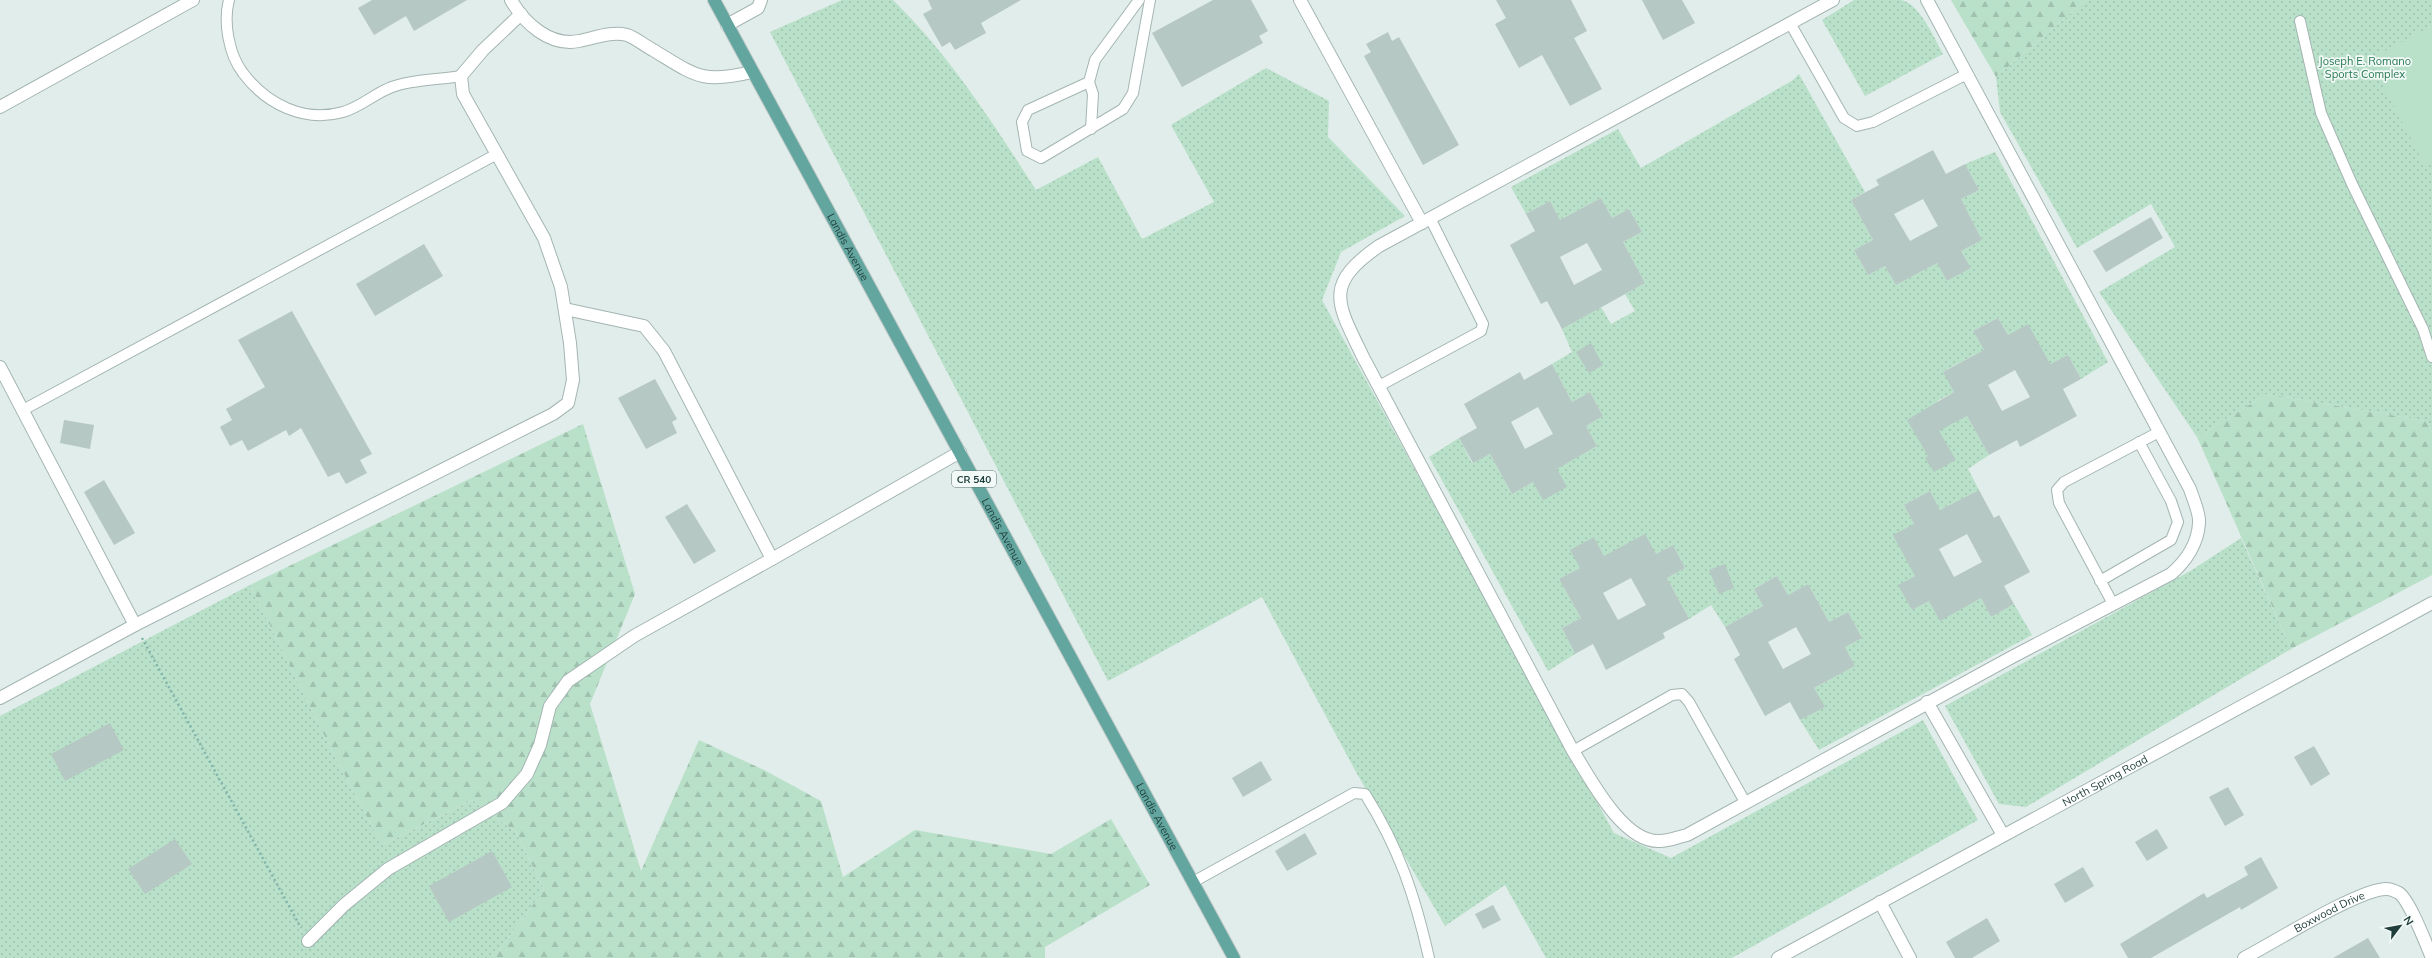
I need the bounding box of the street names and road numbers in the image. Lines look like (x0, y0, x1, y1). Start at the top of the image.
street label: Landis Avenue (824, 211, 872, 283)
road number: CR 540 (952, 471, 996, 487)
street label: Landis Avenue (979, 495, 1027, 568)
street label: North Spring Road (2060, 752, 2150, 809)
street label: Landis Avenue (1133, 780, 1181, 853)
street label: Boxwood Drive (2291, 888, 2367, 936)

